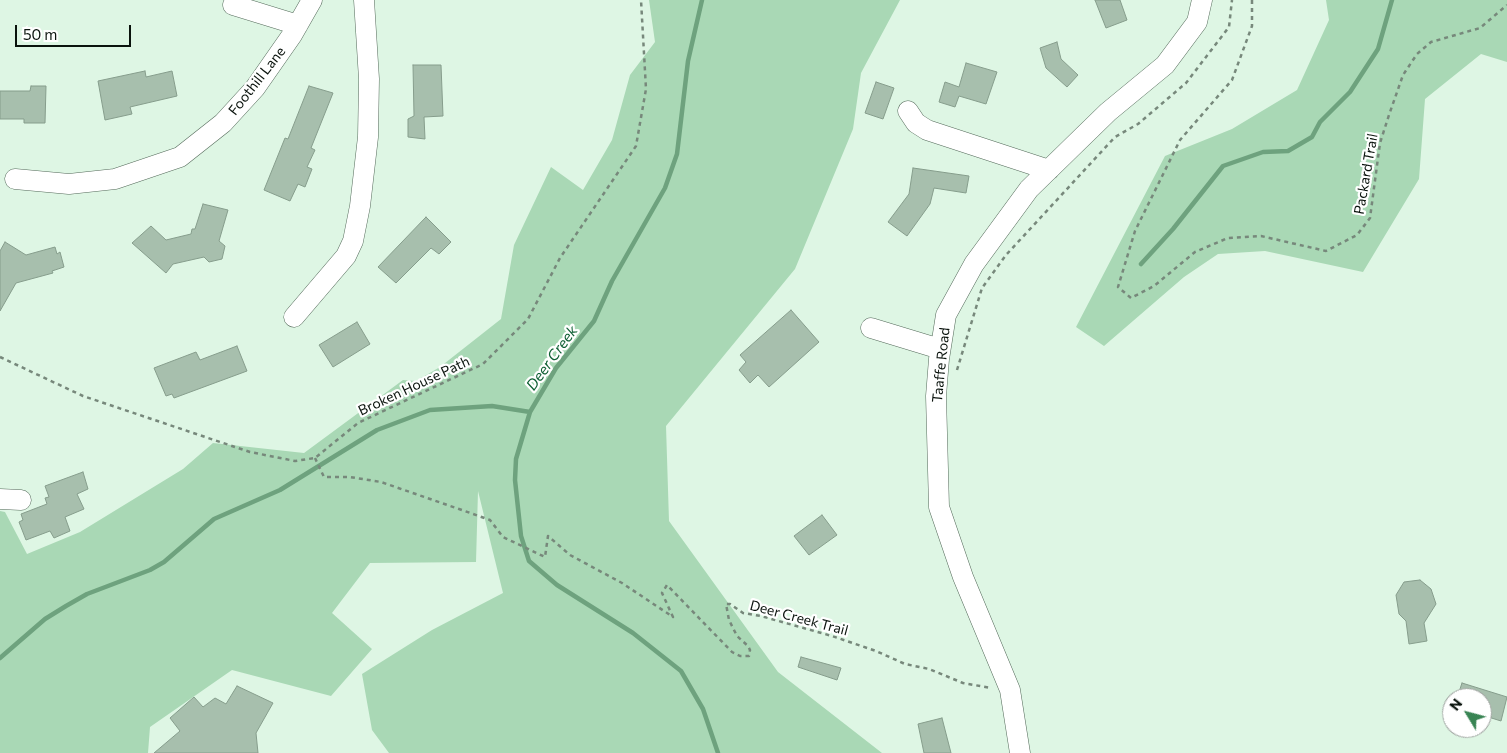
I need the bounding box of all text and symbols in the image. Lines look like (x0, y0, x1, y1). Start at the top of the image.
scale bar (18, 15, 134, 47)
text: 50 m (23, 25, 57, 43)
street label: Foothill Lane (225, 43, 289, 119)
street label: Packard Trail (1351, 132, 1381, 216)
water label: Deer Creek (522, 322, 582, 394)
street label: Taaffe Road (929, 327, 953, 403)
street label: Broken House Path (356, 353, 472, 419)
street label: Deer Creek Trail (748, 597, 850, 639)
north arrow (1442, 688, 1492, 738)
text: N (1445, 695, 1465, 714)

